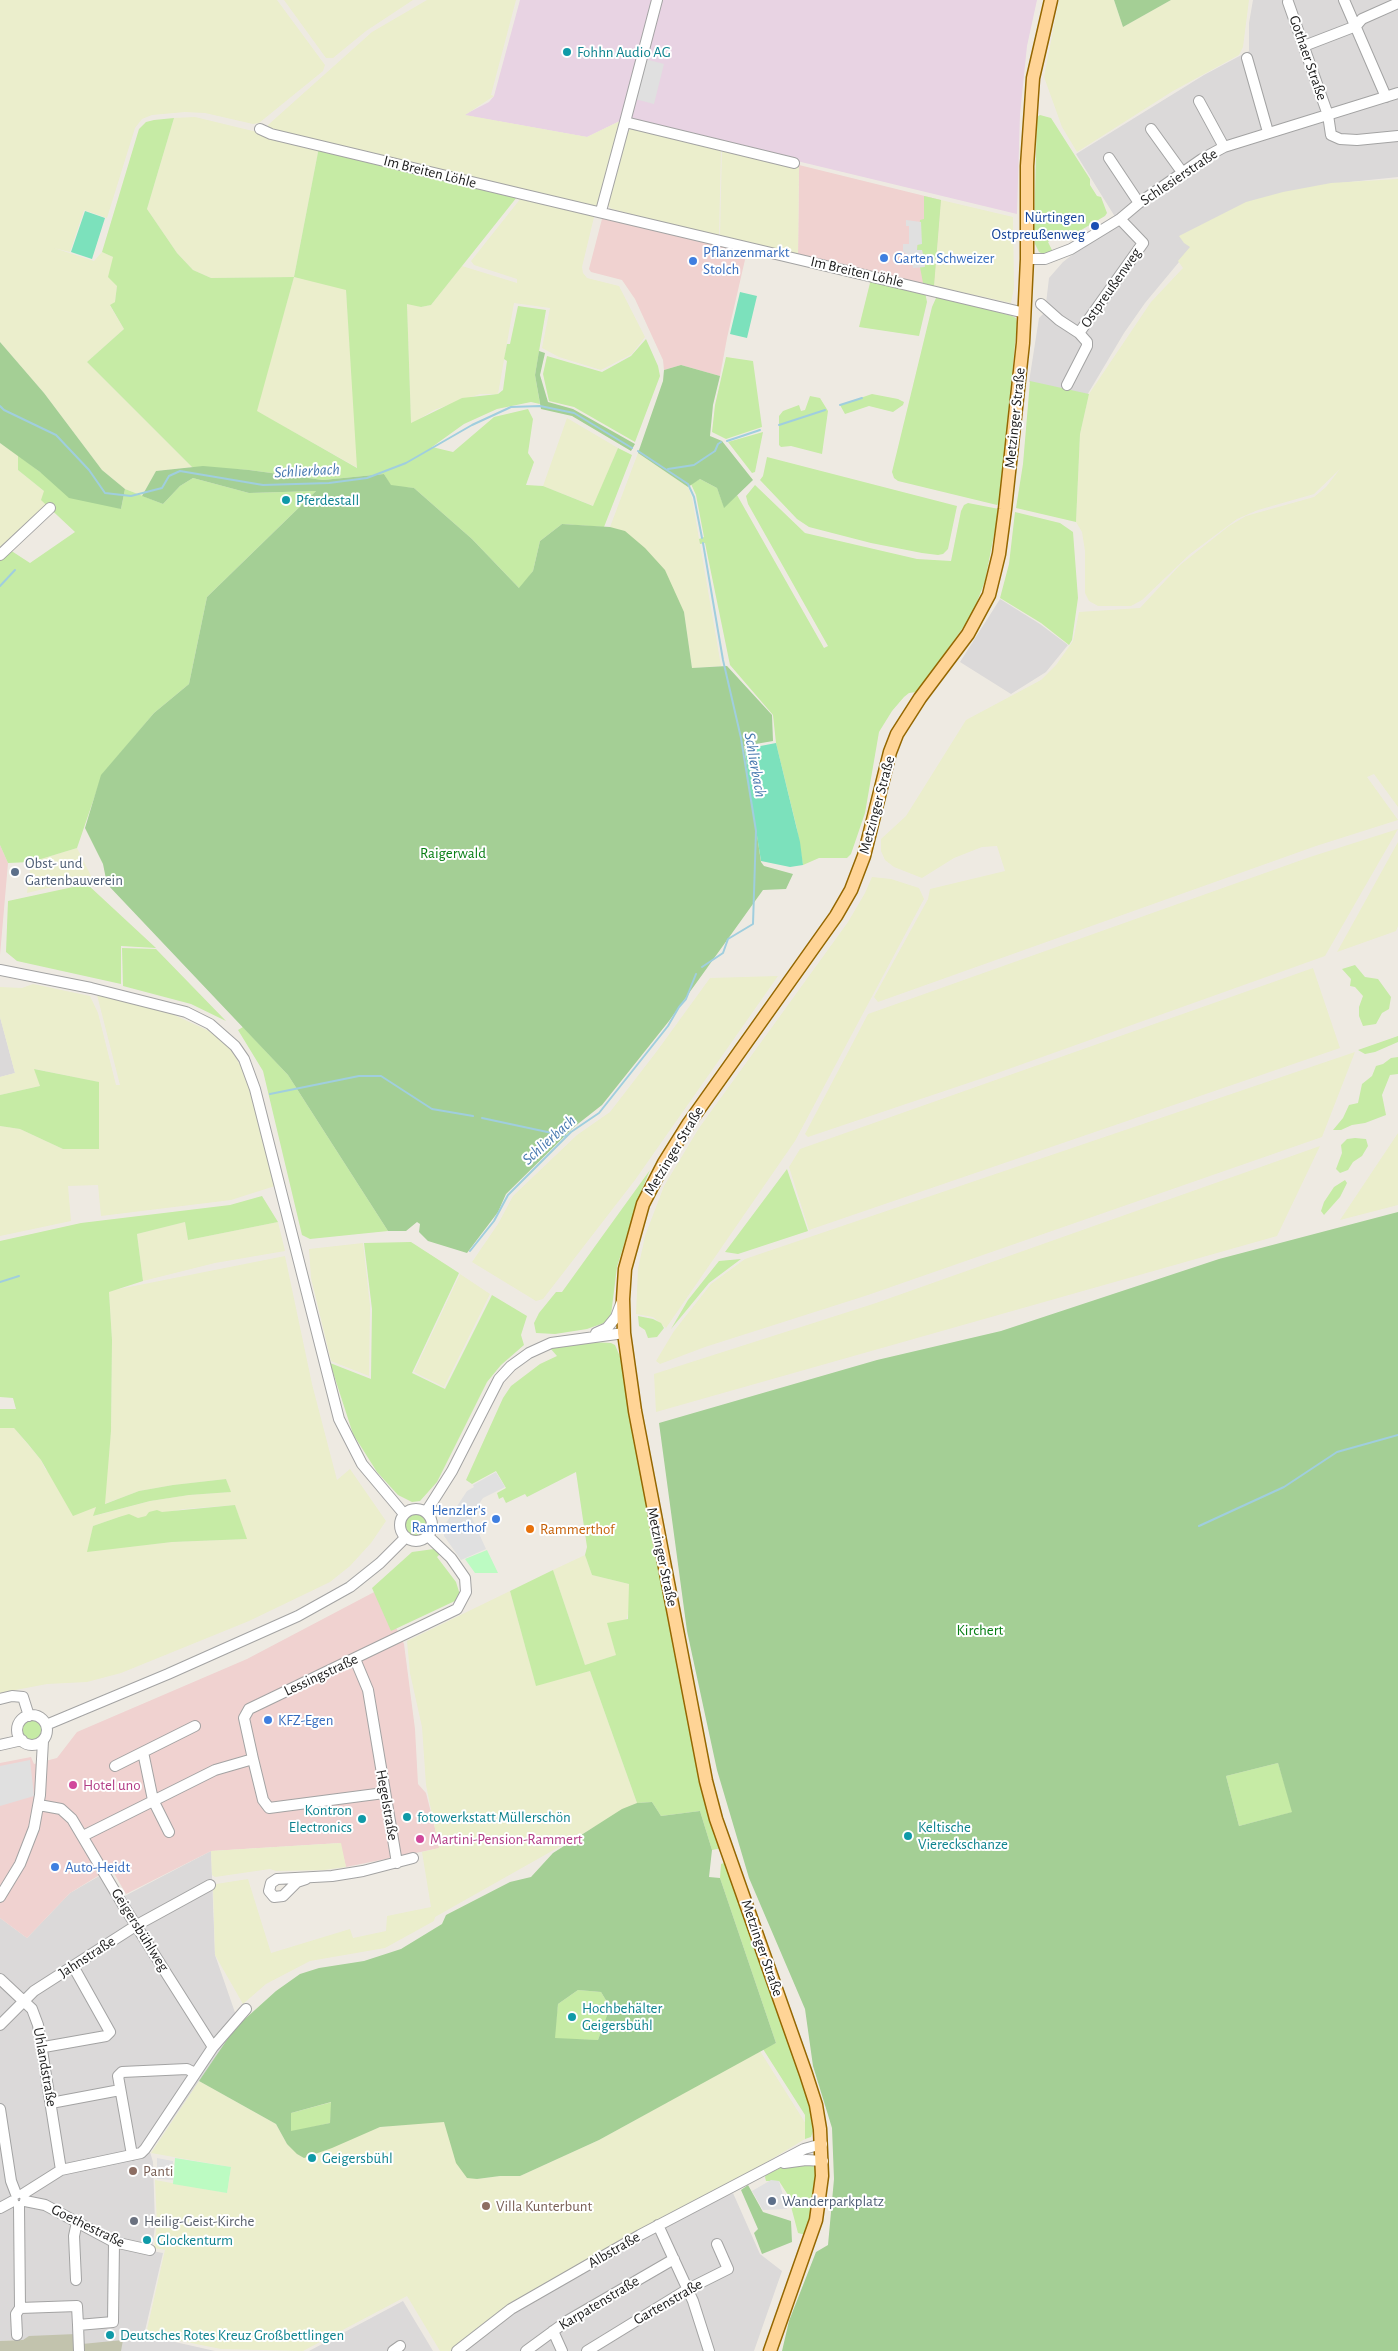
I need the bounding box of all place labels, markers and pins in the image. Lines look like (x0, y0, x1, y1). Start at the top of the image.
place label: Fohhn Audio AG (577, 43, 671, 61)
marker: Fohhn Audio AG (561, 46, 573, 58)
place label: Nürtingen Ostpreußenweg (992, 208, 1085, 243)
marker: Nürtingen Ostpreußenweg (1089, 220, 1101, 232)
place label: Pflanzenmarkt Stolch (703, 243, 790, 278)
place label: Garten Schweizer (894, 249, 994, 267)
marker: Garten Schweizer (878, 252, 890, 264)
marker: Pflanzenmarkt Stolch (687, 255, 699, 267)
place label: Pferdestall (296, 491, 359, 509)
marker: Pferdestall (280, 494, 292, 506)
place label: Obst- und Gartenbauverein (25, 854, 123, 889)
marker: Obst- und Gartenbauverein (9, 866, 21, 878)
place label: Henzler's Rammerthof (411, 1501, 486, 1536)
marker: Henzler's Rammerthof (490, 1513, 502, 1525)
place label: Rammerthof (540, 1520, 615, 1538)
marker: Rammerthof (524, 1523, 536, 1535)
place label: KFZ-Egen (278, 1711, 333, 1729)
marker: KFZ-Egen (262, 1714, 274, 1726)
place label: Hotel uno (83, 1776, 141, 1794)
marker: Hotel uno (67, 1779, 79, 1791)
place label: Kontron Electronics (289, 1801, 352, 1836)
place label: fotowerkstatt Müllerschön (417, 1808, 571, 1826)
marker: fotowerkstatt Müllerschön (401, 1811, 413, 1823)
marker: Kontron Electronics (356, 1813, 368, 1825)
place label: Keltische Viereckschanze (918, 1818, 1008, 1853)
place label: Martini-Pension-Rammert (430, 1830, 583, 1848)
marker: Keltische Viereckschanze (902, 1830, 914, 1842)
marker: Martini-Pension-Rammert (414, 1833, 426, 1845)
place label: Auto-Heidt (65, 1858, 130, 1876)
marker: Auto-Heidt (49, 1861, 61, 1873)
place label: Hochbehälter Geigersbühl (582, 1999, 662, 2034)
marker: Hochbehälter Geigersbühl (566, 2011, 578, 2023)
place label: Geigersbühl (322, 2149, 393, 2167)
marker: Geigersbühl (306, 2152, 318, 2164)
place label: Panti (143, 2162, 173, 2180)
marker: Panti (127, 2165, 139, 2177)
place label: Wanderparkplatz (782, 2192, 884, 2210)
marker: Wanderparkplatz (766, 2195, 778, 2207)
place label: Villa Kunterbunt (496, 2197, 592, 2215)
marker: Villa Kunterbunt (480, 2200, 492, 2212)
place label: Heilig-Geist-Kirche (144, 2212, 254, 2230)
marker: Heilig-Geist-Kirche (128, 2215, 140, 2227)
place label: Glockenturm (157, 2231, 233, 2249)
marker: Glockenturm (141, 2234, 153, 2246)
place label: Deutsches Rotes Kreuz Großbettlingen (120, 2326, 344, 2344)
marker: Deutsches Rotes Kreuz Großbettlingen (104, 2329, 116, 2341)

